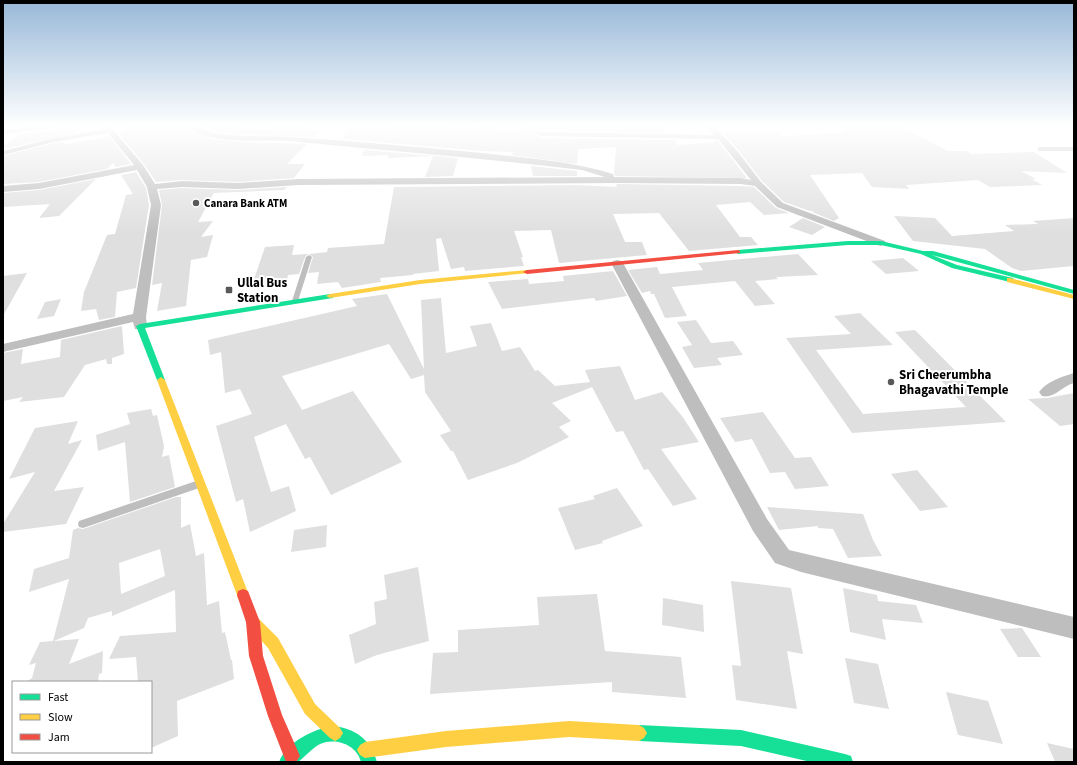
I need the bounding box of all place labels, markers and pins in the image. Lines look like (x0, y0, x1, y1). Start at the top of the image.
place label: Canara Bank ATM (204, 196, 287, 211)
marker: Canara Bank ATM (191, 198, 201, 208)
place label: Ullal Bus Station (237, 274, 287, 307)
marker: Ullal Bus Station (224, 285, 234, 295)
place label: Sri Cheerumbha Bhagavathi Temple (899, 366, 1009, 399)
marker: Sri Cheerumbha Bhagavathi Temple (886, 377, 896, 387)

